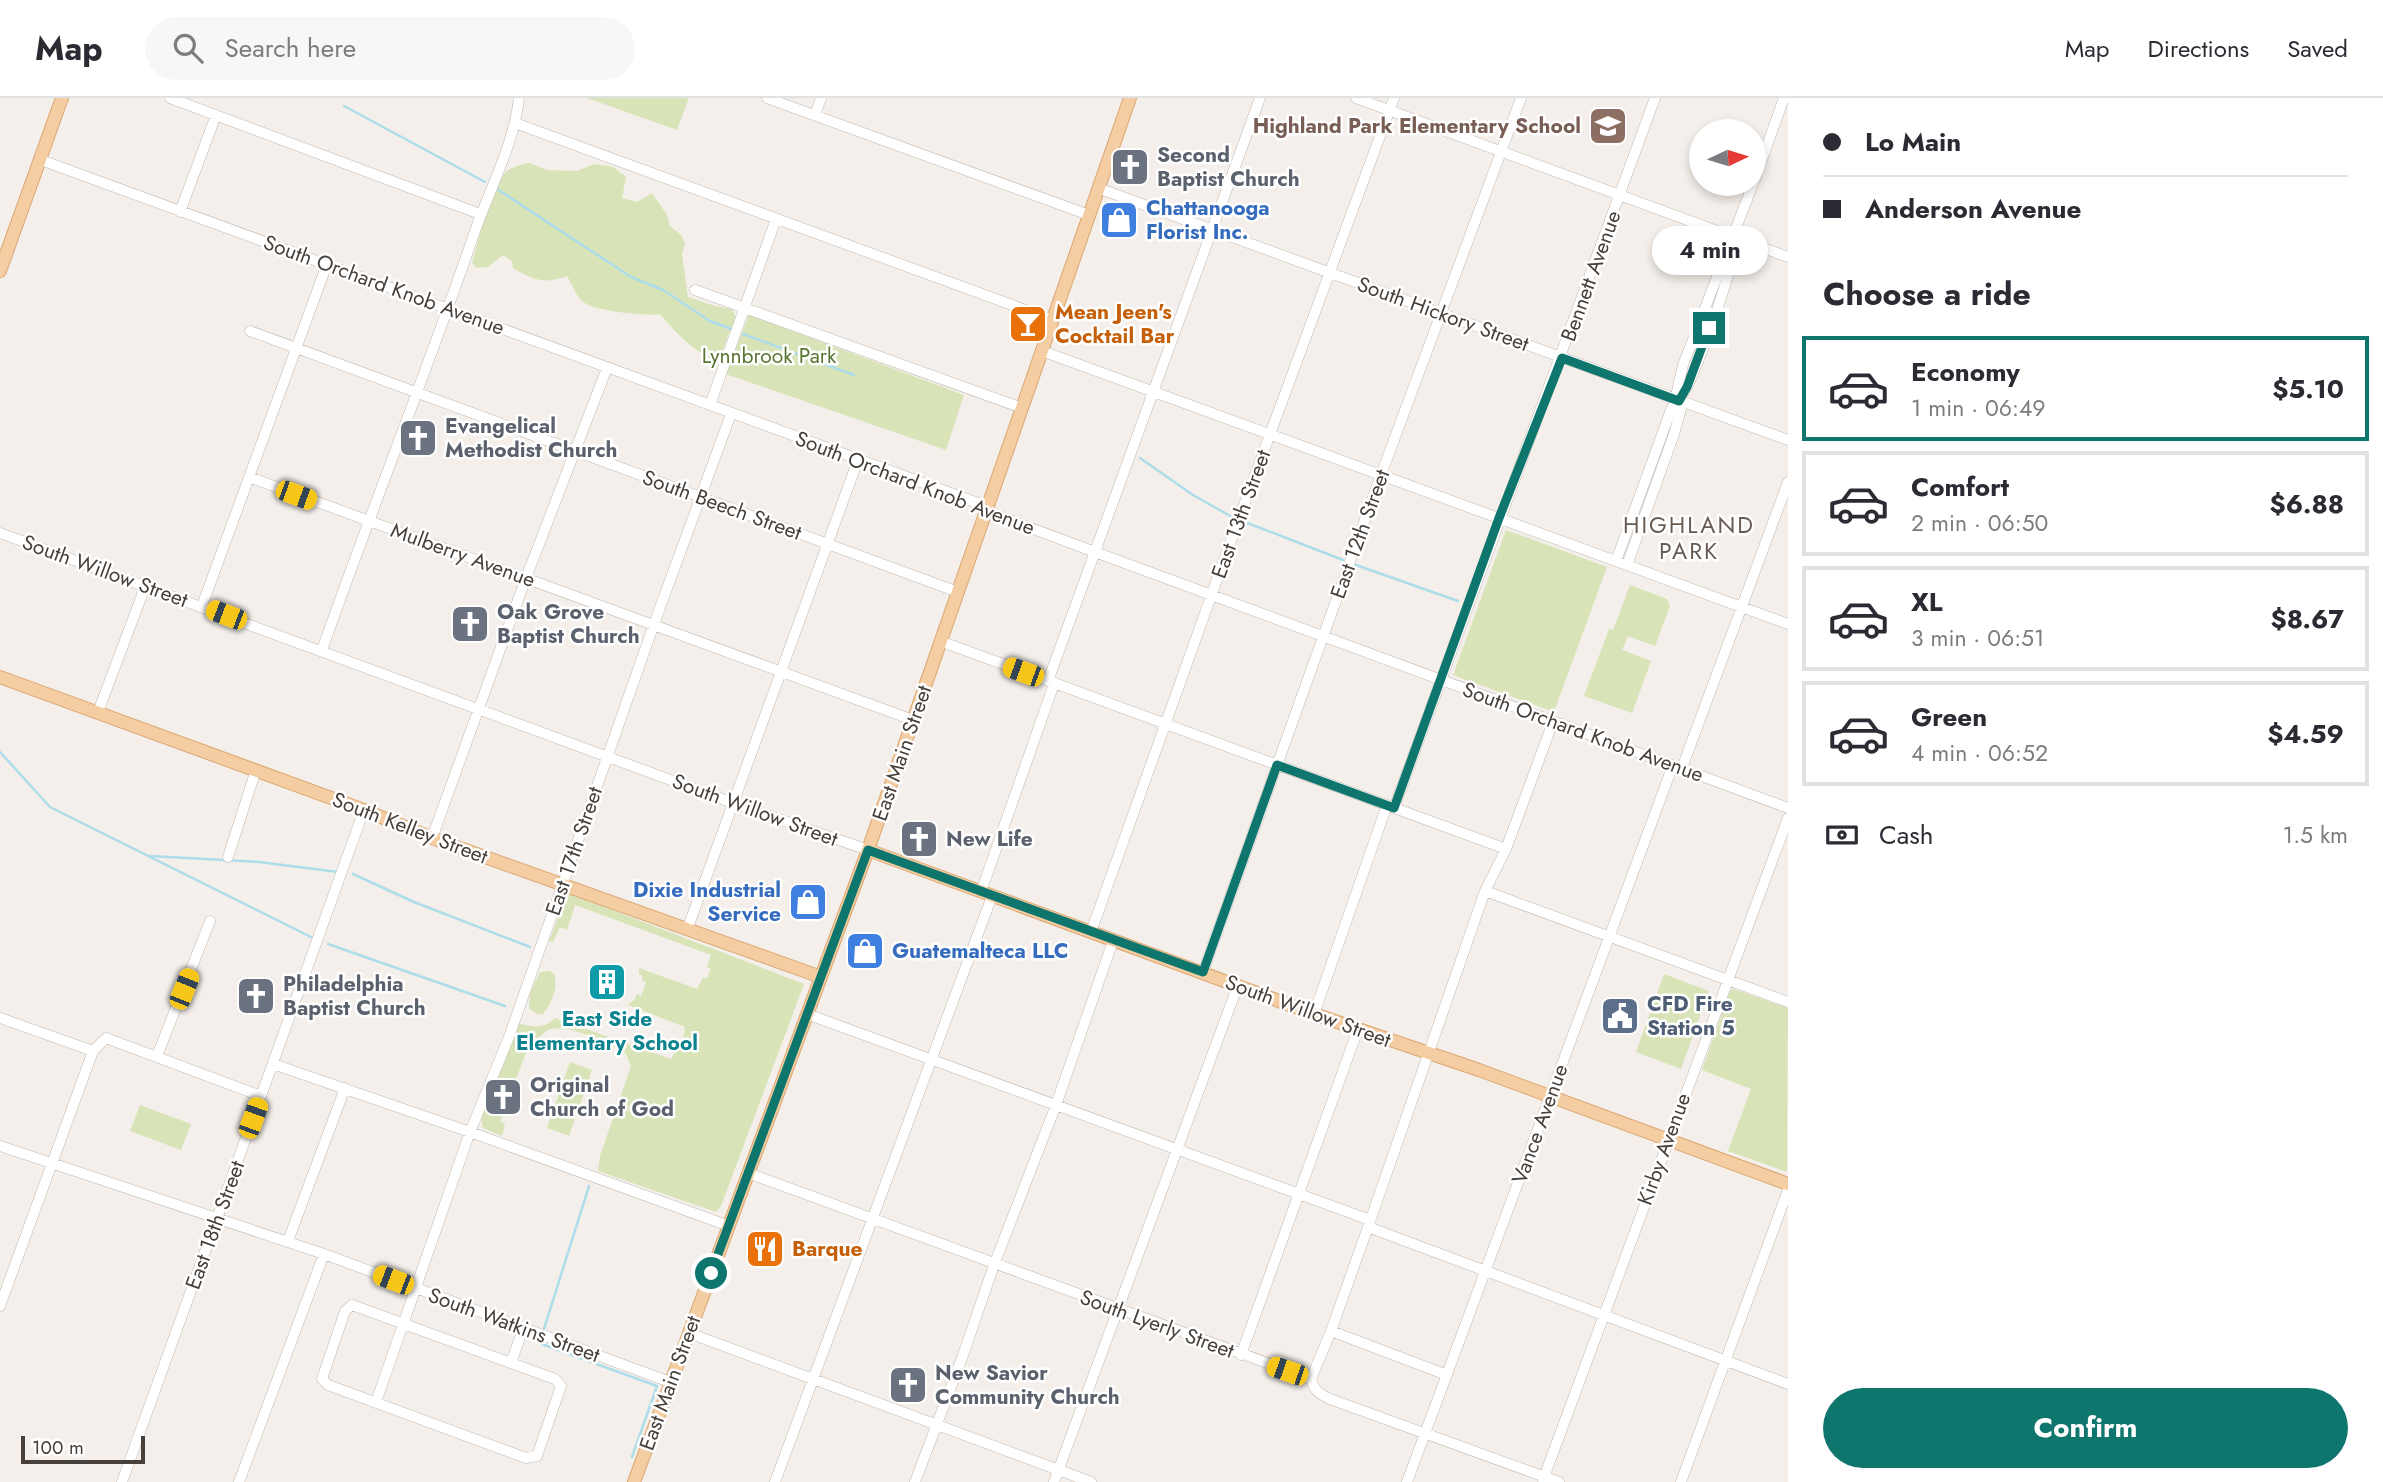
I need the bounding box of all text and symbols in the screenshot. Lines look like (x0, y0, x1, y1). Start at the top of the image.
search box (145, 17, 635, 80)
text: Map (35, 25, 103, 72)
icon: search (169, 29, 207, 67)
text: Search here (225, 29, 356, 67)
text: Map (2065, 31, 2110, 66)
text: Directions (2148, 31, 2249, 66)
text: Saved (2287, 31, 2348, 66)
school or university icon: Highland Park Elementary School (1587, 105, 1629, 147)
place label: Highland Park Elementary School (1253, 111, 1581, 141)
north arrow (1689, 119, 1766, 196)
map controls (1689, 119, 1766, 196)
text: Lo Main (1865, 123, 1961, 161)
place label: Second Baptist Church (1157, 140, 1300, 194)
church icon: Second Baptist Church (1109, 146, 1151, 188)
text: Anderson Avenue (1865, 190, 2081, 228)
place label: Chattanooga Florist Inc. (1146, 193, 1270, 247)
shop icon: Chattanooga Florist Inc. (1098, 199, 1140, 241)
street label: Bennett Avenue (1553, 206, 1629, 346)
callout: 4 min (1651, 226, 1767, 275)
street label: South Orchard Knob Avenue (259, 227, 509, 343)
text: 4 min (1679, 233, 1741, 267)
street label: South Hickory Street (1353, 269, 1533, 359)
text: Choose a ride (1823, 271, 2031, 317)
place label: Mean Jeen's Cocktail Bar (1055, 297, 1175, 351)
bar icon: Mean Jeen's Cocktail Bar (1007, 303, 1049, 345)
route end (1693, 312, 1725, 344)
park label: Lynnbrook Park (702, 341, 837, 371)
text: Economy (1911, 353, 2020, 391)
icon: car (1827, 357, 1890, 420)
text: $5.10 (2272, 370, 2344, 408)
text: 1 min · 06:49 (1911, 391, 2046, 425)
place label: Evangelical Methodist Church (445, 411, 617, 465)
church icon: Evangelical Methodist Church (397, 417, 439, 459)
street label: South Orchard Knob Avenue (791, 423, 1039, 543)
street label: East 13th Street (1204, 446, 1278, 582)
street label: South Beech Street (638, 462, 806, 548)
street label: East 12th Street (1323, 465, 1397, 603)
text: Comfort (1911, 468, 2009, 506)
icon: car (1827, 472, 1890, 535)
car (273, 478, 320, 512)
text: $6.88 (2269, 485, 2344, 523)
text: 2 min · 06:50 (1911, 506, 2048, 540)
district label: HIGHLAND PARK (1623, 508, 1755, 568)
street label: Mulberry Avenue (387, 515, 540, 595)
street label: South Willow Street (18, 527, 192, 615)
text: XL (1911, 583, 1943, 621)
icon: car (1827, 587, 1890, 650)
place label: Oak Grove Baptist Church (497, 597, 640, 651)
car (203, 598, 250, 632)
text: $8.67 (2270, 600, 2344, 638)
church icon: Oak Grove Baptist Church (449, 603, 491, 645)
text: 3 min · 06:51 (1911, 621, 2044, 655)
car (1000, 655, 1047, 689)
street label: South Orchard Knob Avenue (1458, 674, 1708, 790)
street label: East Main Street (865, 681, 939, 825)
text: Green (1911, 698, 1987, 736)
icon: car (1827, 702, 1890, 765)
text: $4.59 (2267, 715, 2344, 753)
text: 4 min · 06:52 (1911, 736, 2048, 770)
street label: South Willow Street (668, 766, 842, 854)
street label: East 17th Street (538, 783, 610, 919)
street label: South Kelley Street (328, 785, 492, 871)
icon: cash (1823, 816, 1861, 854)
text: Cash (1879, 816, 1933, 854)
church icon: New Life (898, 818, 940, 860)
text: 1.5 km (2283, 818, 2348, 852)
place label: New Life (946, 824, 1033, 854)
place label: Dixie Industrial Service (633, 875, 781, 929)
shop icon: Dixie Industrial Service (787, 881, 829, 923)
shop icon: Guatemalteca LLC (844, 930, 886, 972)
place label: Guatemalteca LLC (892, 936, 1068, 966)
building icon: East Side Elementary School (586, 961, 628, 1003)
car (167, 966, 202, 1012)
street label: South Willow Street (1221, 967, 1395, 1055)
place label: Philadelphia Baptist Church (283, 969, 426, 1023)
church icon: Philadelphia Baptist Church (235, 975, 277, 1017)
place label: CFD Fire Station 5 (1647, 989, 1735, 1043)
public building icon: CFD Fire Station 5 (1599, 995, 1641, 1037)
place label: East Side Elementary School (516, 1004, 698, 1058)
street label: Vance Avenue (1504, 1060, 1576, 1188)
place label: Original Church of God (530, 1070, 674, 1124)
church icon: Original Church of God (482, 1076, 524, 1118)
street label: Kirby Avenue (1630, 1089, 1698, 1209)
car (236, 1095, 271, 1141)
street label: East 18th Street (178, 1157, 252, 1293)
restaurant icon: Barque (744, 1228, 786, 1270)
place label: Barque (792, 1234, 863, 1264)
route start (695, 1257, 727, 1289)
car (370, 1263, 417, 1297)
street label: South Watkins Street (424, 1280, 604, 1370)
street label: South Lyerly Street (1076, 1282, 1238, 1366)
street label: East Main Street (632, 1311, 708, 1455)
car (1264, 1354, 1311, 1388)
place label: New Savior Community Church (935, 1358, 1120, 1412)
church icon: New Savior Community Church (887, 1364, 929, 1406)
button: Confirm (1823, 1388, 2348, 1468)
scale bar (21, 1433, 145, 1465)
text: 100 m (32, 1434, 84, 1461)

